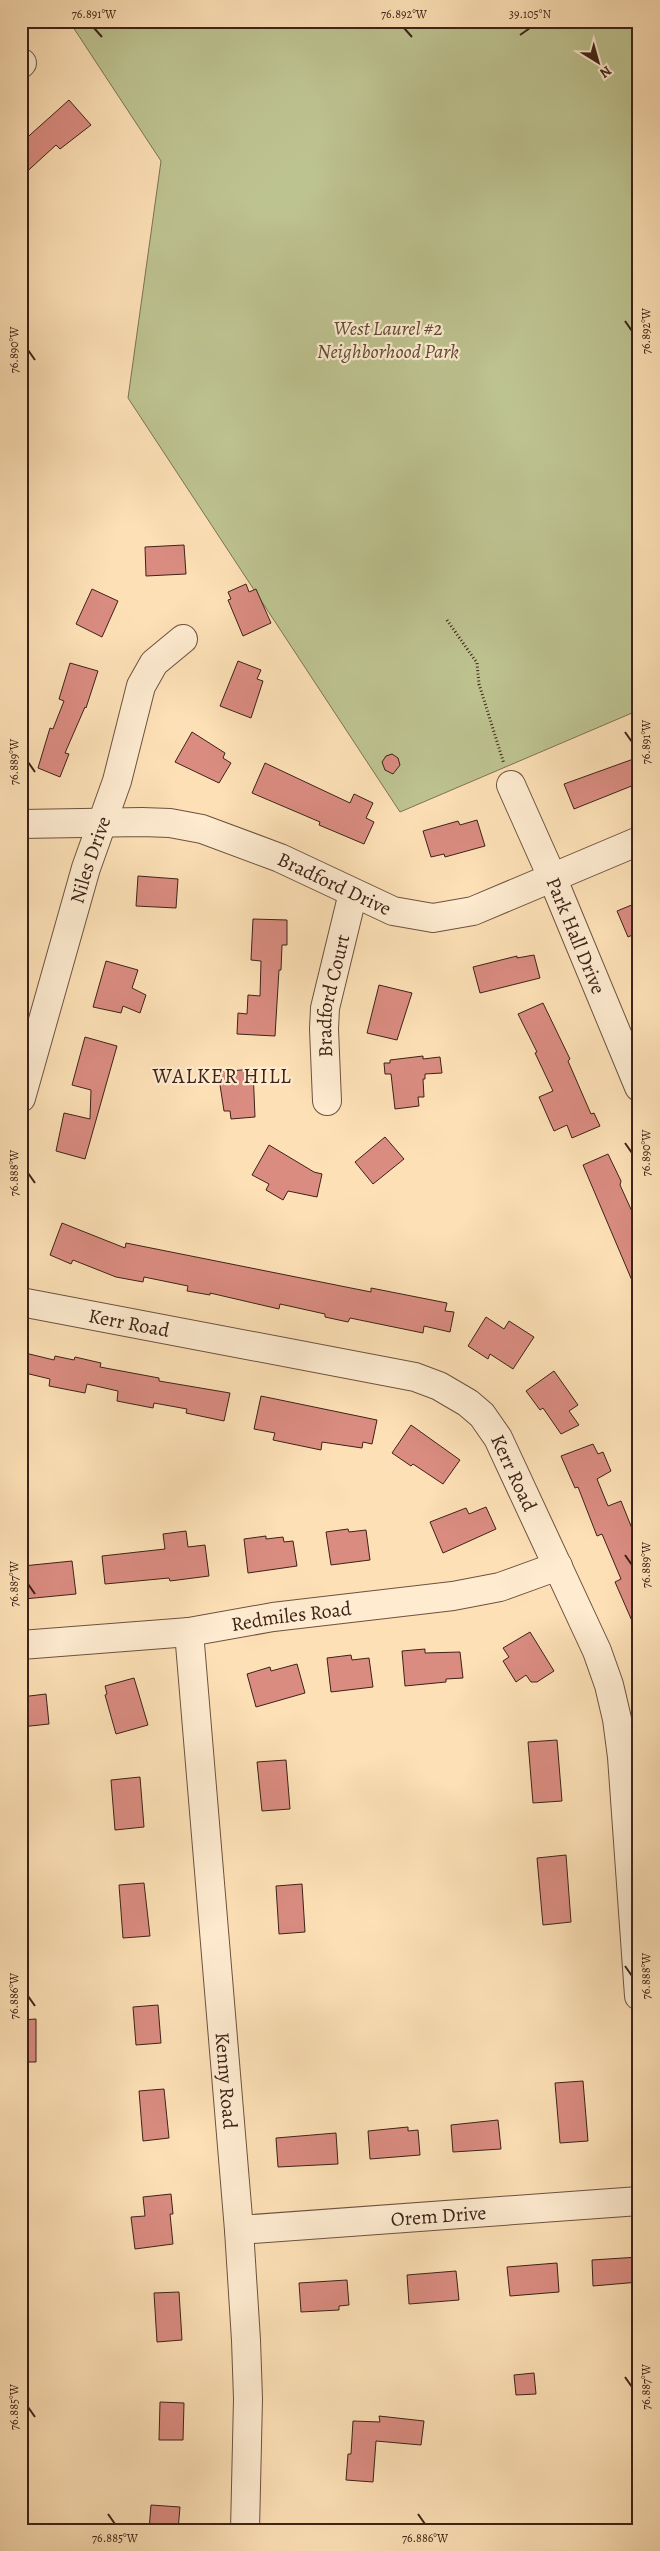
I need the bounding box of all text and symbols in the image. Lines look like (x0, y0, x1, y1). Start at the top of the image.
text: 76.891°W (72, 6, 117, 22)
text: 76.892°W (381, 6, 428, 22)
text: 39.105°N (509, 6, 551, 22)
north arrow (572, 38, 622, 88)
text: N (596, 61, 615, 83)
text: 76.892°W (638, 307, 654, 354)
park label: West Laurel #2 Neighborhood Park (317, 315, 459, 365)
text: 76.890°W (6, 326, 22, 373)
text: 76.891°W (638, 719, 654, 764)
text: 76.889°W (6, 738, 22, 785)
street label: Niles Drive (63, 812, 117, 907)
street label: Bradford Drive (273, 845, 396, 922)
street label: Park Hall Drive (540, 873, 612, 998)
street label: Bradford Court (310, 931, 356, 1058)
district label: WALKER HILL (151, 1062, 292, 1090)
text: 76.890°W (638, 1129, 654, 1176)
text: 76.888°W (6, 1149, 22, 1196)
street label: Kerr Road (86, 1302, 172, 1344)
street label: Kerr Road (485, 1430, 544, 1516)
text: 76.889°W (638, 1541, 654, 1588)
text: 76.887°W (6, 1560, 22, 1607)
street label: Redmiles Road (229, 1594, 353, 1638)
text: 76.888°W (638, 1952, 654, 1999)
text: 76.886°W (6, 1972, 22, 2019)
street label: Kenny Road (209, 2031, 244, 2130)
street label: Orem Drive (390, 2199, 487, 2232)
text: 76.887°W (638, 2363, 654, 2410)
text: 76.885°W (6, 2383, 22, 2430)
text: 76.885°W (92, 2530, 139, 2546)
text: 76.886°W (402, 2530, 449, 2546)

